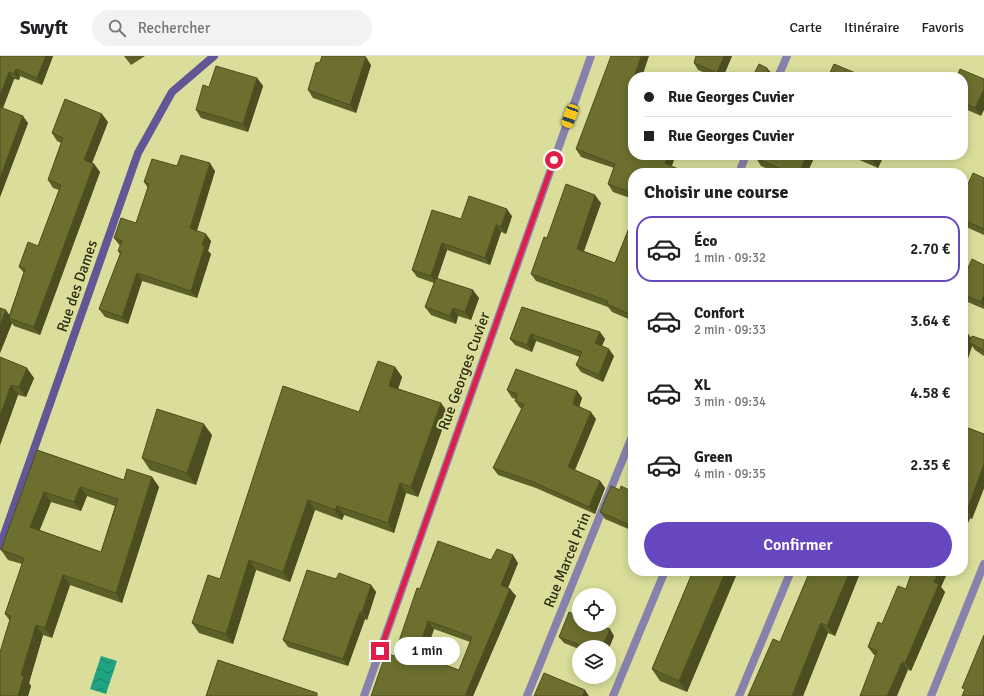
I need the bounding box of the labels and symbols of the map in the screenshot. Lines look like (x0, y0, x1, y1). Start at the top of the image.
car (560, 103, 580, 129)
route start (545, 151, 563, 169)
street label: Rue des Dames (53, 237, 101, 334)
street label: Rue Georges Cuvier (434, 309, 494, 432)
street label: Rue Marcel Prin (540, 510, 594, 610)
callout: 1 min (394, 637, 460, 665)
route end (371, 642, 389, 660)

